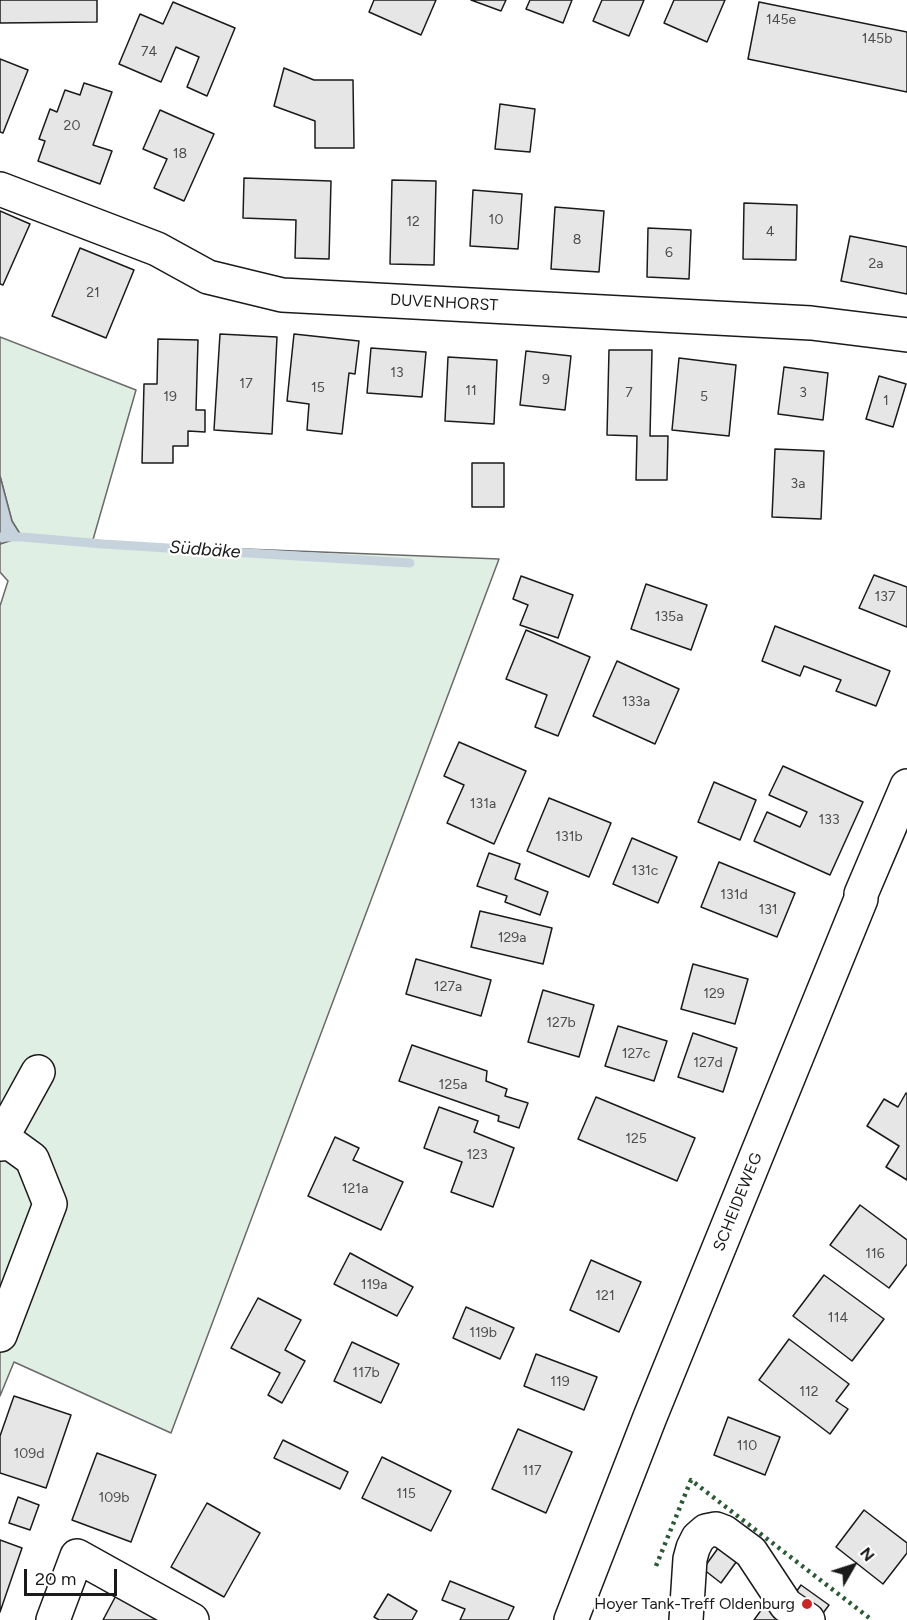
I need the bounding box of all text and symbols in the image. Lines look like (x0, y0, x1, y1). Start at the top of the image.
house number: 145e (766, 12, 796, 28)
house number: 145b (862, 31, 892, 47)
house number: 74 (141, 44, 157, 60)
house number: 20 (64, 118, 80, 134)
house number: 18 (173, 146, 187, 162)
house number: 10 (489, 212, 503, 228)
house number: 12 (406, 214, 420, 230)
house number: 4 (766, 224, 774, 240)
house number: 8 (573, 232, 581, 248)
house number: 6 (665, 245, 673, 261)
house number: 2a (869, 256, 883, 272)
house number: 21 (86, 285, 100, 301)
street label: DUVENHORST (389, 291, 499, 315)
house number: 13 (390, 365, 404, 381)
house number: 9 (542, 372, 550, 388)
house number: 17 (239, 376, 253, 392)
house number: 15 (311, 380, 325, 396)
house number: 11 (465, 383, 477, 399)
house number: 7 (625, 385, 633, 401)
house number: 3 (799, 385, 807, 401)
house number: 19 (163, 389, 177, 405)
house number: 5 (700, 389, 708, 405)
house number: 1 (883, 393, 889, 409)
house number: 3a (791, 476, 805, 492)
water label: Südbäke (169, 537, 241, 563)
house number: 137 (875, 589, 895, 605)
house number: 135a (655, 609, 683, 625)
house number: 133a (622, 694, 650, 710)
house number: 131a (470, 796, 496, 812)
house number: 133 (818, 812, 840, 828)
house number: 131b (555, 829, 583, 845)
house number: 131c (632, 863, 658, 879)
house number: 131d (720, 887, 748, 903)
house number: 131 (758, 902, 778, 918)
house number: 129a (498, 930, 526, 946)
house number: 127a (434, 979, 462, 995)
house number: 129 (703, 986, 725, 1002)
house number: 127b (546, 1015, 576, 1031)
house number: 127c (622, 1046, 650, 1062)
house number: 127d (693, 1055, 723, 1071)
house number: 125a (439, 1077, 467, 1093)
house number: 125 (625, 1131, 647, 1147)
house number: 123 (466, 1147, 488, 1163)
street label: SCHEIDEWEG (709, 1150, 767, 1254)
house number: 121a (342, 1181, 368, 1197)
house number: 116 (865, 1246, 885, 1262)
house number: 119a (361, 1277, 387, 1293)
house number: 121 (595, 1288, 615, 1304)
house number: 114 (828, 1310, 848, 1326)
house number: 119b (469, 1325, 497, 1341)
house number: 117b (352, 1365, 380, 1381)
house number: 119 (550, 1374, 570, 1390)
house number: 112 (799, 1384, 819, 1400)
house number: 110 (737, 1438, 757, 1454)
house number: 109d (14, 1446, 44, 1462)
house number: 117 (522, 1463, 542, 1479)
house number: 115 (396, 1486, 416, 1502)
house number: 109b (99, 1490, 129, 1506)
north arrow (823, 1536, 883, 1596)
text: N (856, 1544, 879, 1565)
scale bar (27, 1557, 120, 1595)
text: 20 m (35, 1568, 76, 1590)
place label: Hoyer Tank-Treff Oldenburg (594, 1594, 795, 1614)
marker: Hoyer Tank-Treff Oldenburg (800, 1597, 814, 1611)

